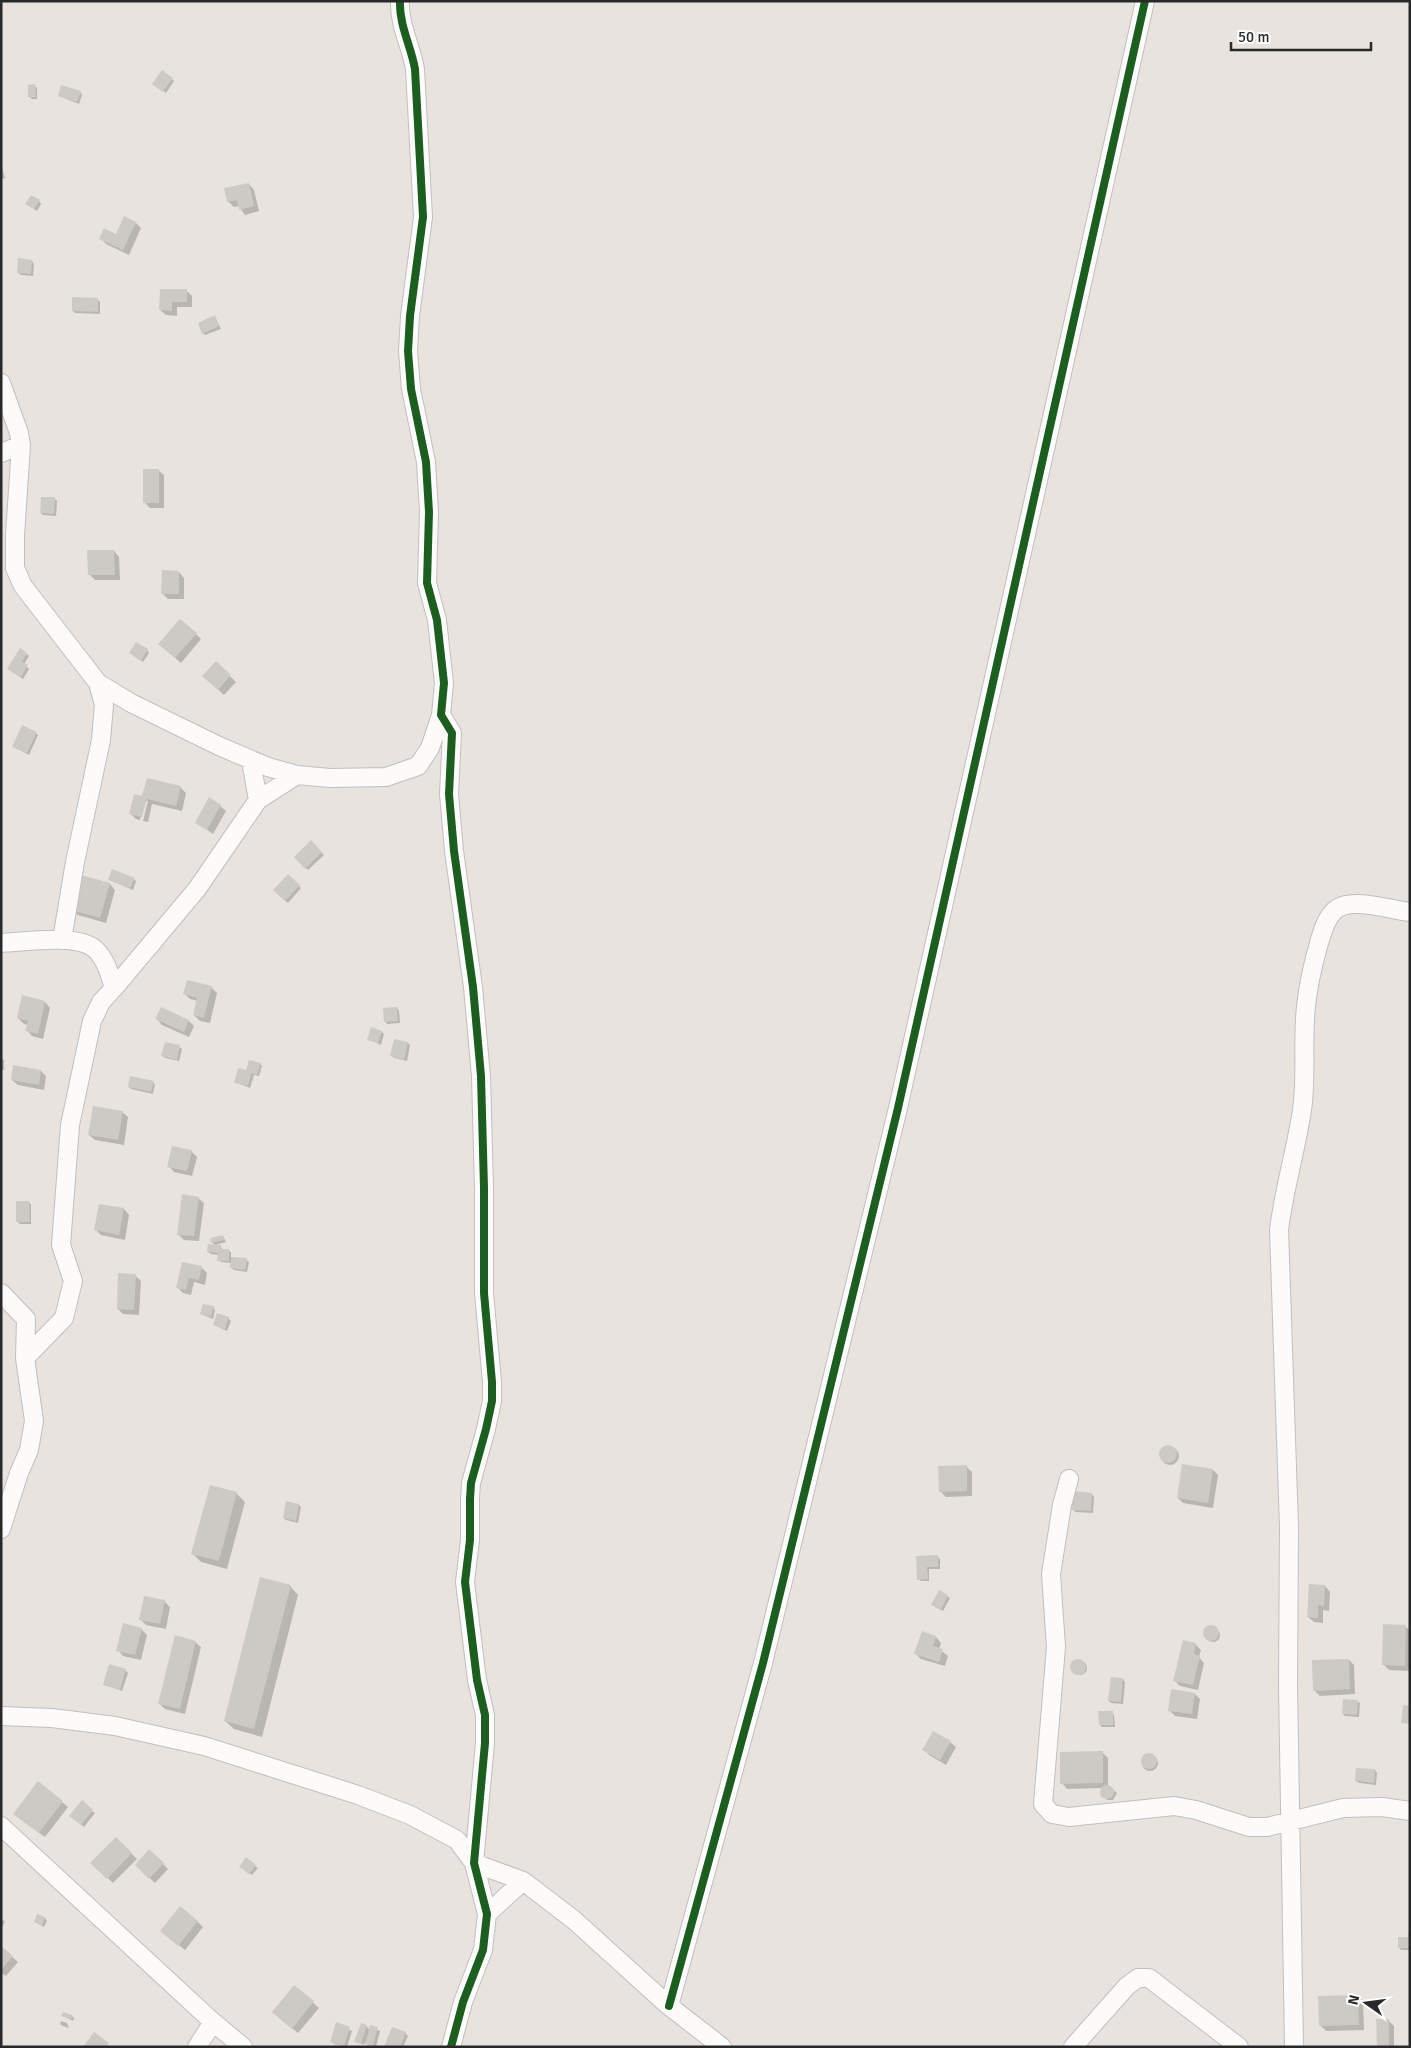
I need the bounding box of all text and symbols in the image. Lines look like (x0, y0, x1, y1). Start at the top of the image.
scale bar (1231, 20, 1371, 52)
text: 50 m (1238, 28, 1269, 46)
north arrow (1341, 1978, 1391, 2028)
text: N (1344, 1993, 1363, 2007)

